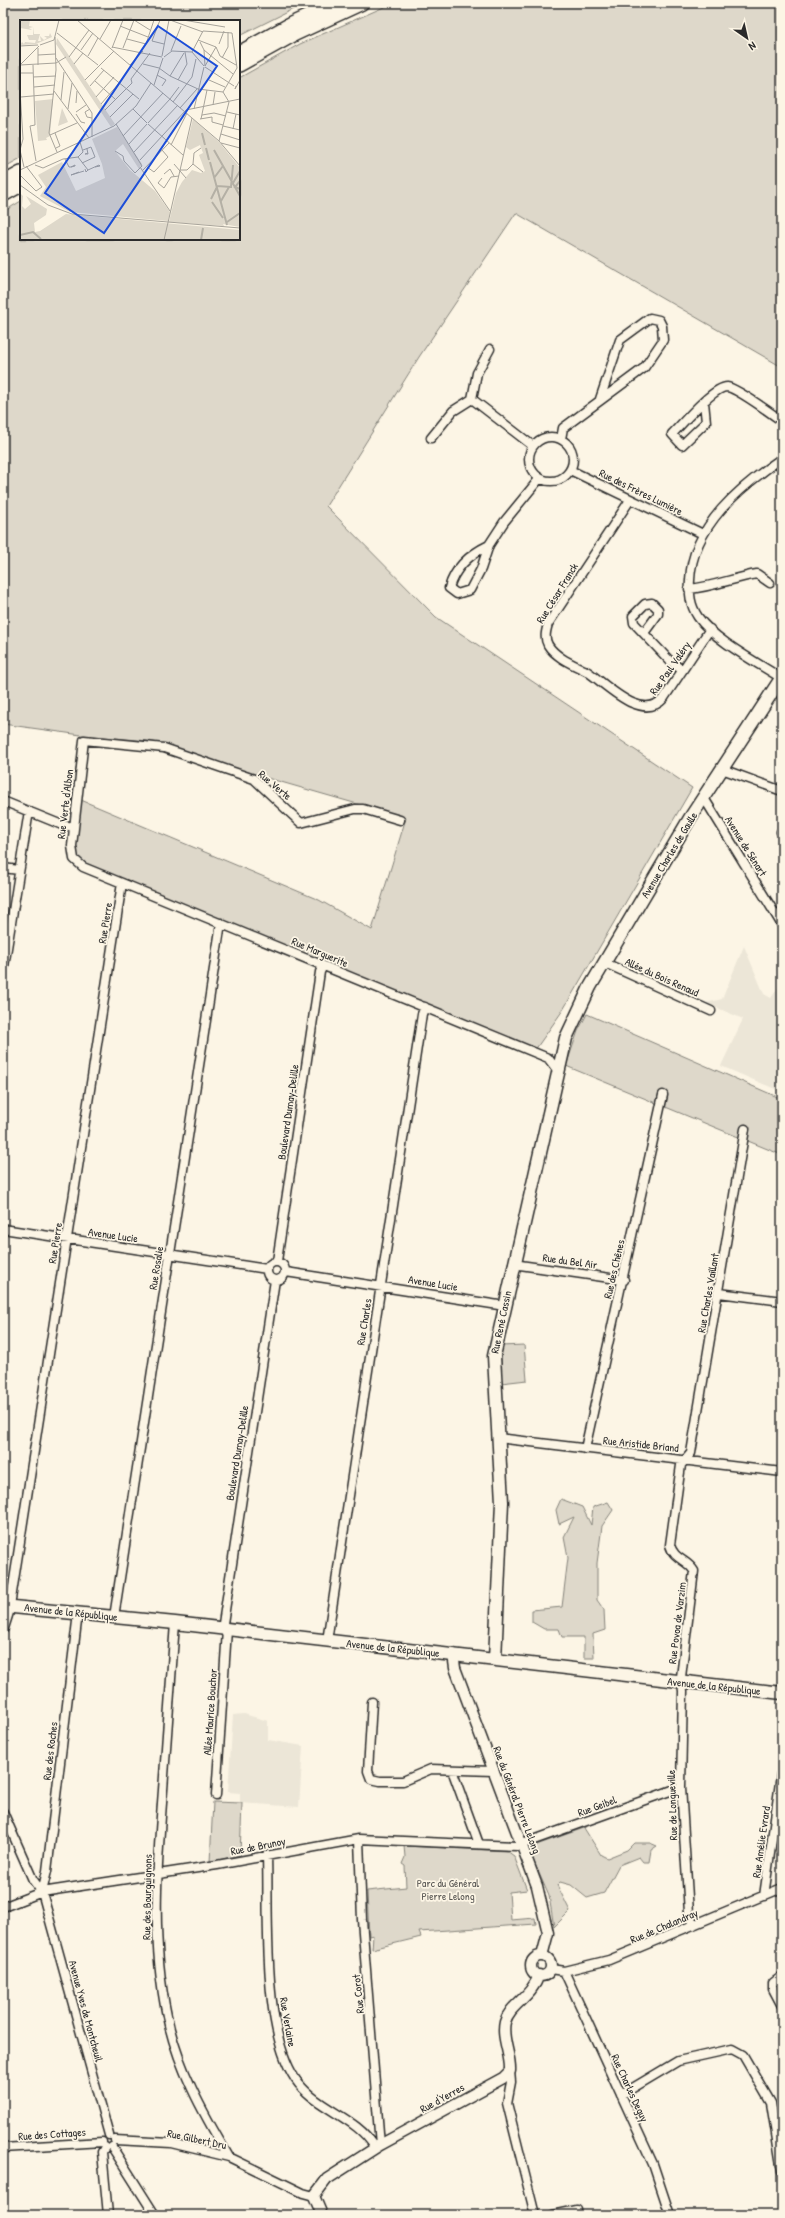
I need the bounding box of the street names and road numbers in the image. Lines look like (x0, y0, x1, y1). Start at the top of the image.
street label: Rue des Frères Lumière (597, 466, 686, 519)
street label: Rue César Franck (533, 560, 581, 626)
street label: Rue Paul Valéry (646, 638, 694, 698)
street label: Rue Verte (255, 767, 295, 803)
street label: Rue Verte d'Albon (54, 768, 76, 840)
street label: Avenue Charles de Gaulle (638, 809, 701, 901)
street label: Avenue de Sénart (722, 813, 770, 879)
street label: Rue Pierre (95, 901, 115, 944)
street label: Rue Marguerite (290, 934, 351, 970)
street label: Allée du Bois Renaud (623, 954, 702, 1000)
street label: Boulevard Dumay-Delille (274, 1063, 302, 1161)
street label: Rue Pierre (45, 1221, 65, 1264)
street label: Avenue Lucie (87, 1225, 139, 1245)
street label: Rue des Chênes (600, 1238, 628, 1300)
street label: Rue Rosalie (146, 1245, 166, 1291)
street label: Rue du Bel Air (542, 1250, 599, 1272)
street label: Rue Charles Vaillant (694, 1252, 722, 1334)
street label: Avenue Lucie (407, 1272, 459, 1294)
street label: Rue René Cassin (488, 1289, 514, 1355)
street label: Rue Charles (353, 1298, 375, 1346)
street label: Boulevard Dumay-Delille (223, 1404, 252, 1502)
street label: Rue Aristide Briand (603, 1433, 680, 1455)
street label: Rue Povoa de Varzim (665, 1581, 689, 1665)
street label: Avenue de la République (24, 1600, 119, 1624)
street label: Avenue de la République (346, 1636, 441, 1660)
street label: Allée Maurice Bouchor (200, 1668, 220, 1756)
street label: Avenue de la République (667, 1674, 762, 1698)
street label: Rue des Roches (39, 1721, 61, 1781)
street label: Rue du Général Pierre Lelong (490, 1744, 544, 1856)
street label: Rue de Longueville (664, 1769, 680, 1841)
street label: Rue Geibel (576, 1793, 618, 1819)
street label: Rue Amélie Evrard (749, 1805, 773, 1879)
street label: Rue de Brunoy (229, 1834, 287, 1858)
street label: Rue des Bourguignons (139, 1854, 155, 1940)
street label: Rue de Chalandray (628, 1905, 700, 1947)
street label: Avenue Yves de Montcheuil (66, 1959, 106, 2064)
street label: Rue Corot (349, 1974, 367, 2014)
street label: Rue Verlaine (277, 1996, 299, 2049)
street label: Rue Charles Deguy (608, 2052, 652, 2124)
street label: Rue d'Yerres (417, 2080, 467, 2116)
street label: Rue des Cottages (18, 2125, 86, 2143)
street label: Rue Gilbert Dru (166, 2126, 229, 2152)

